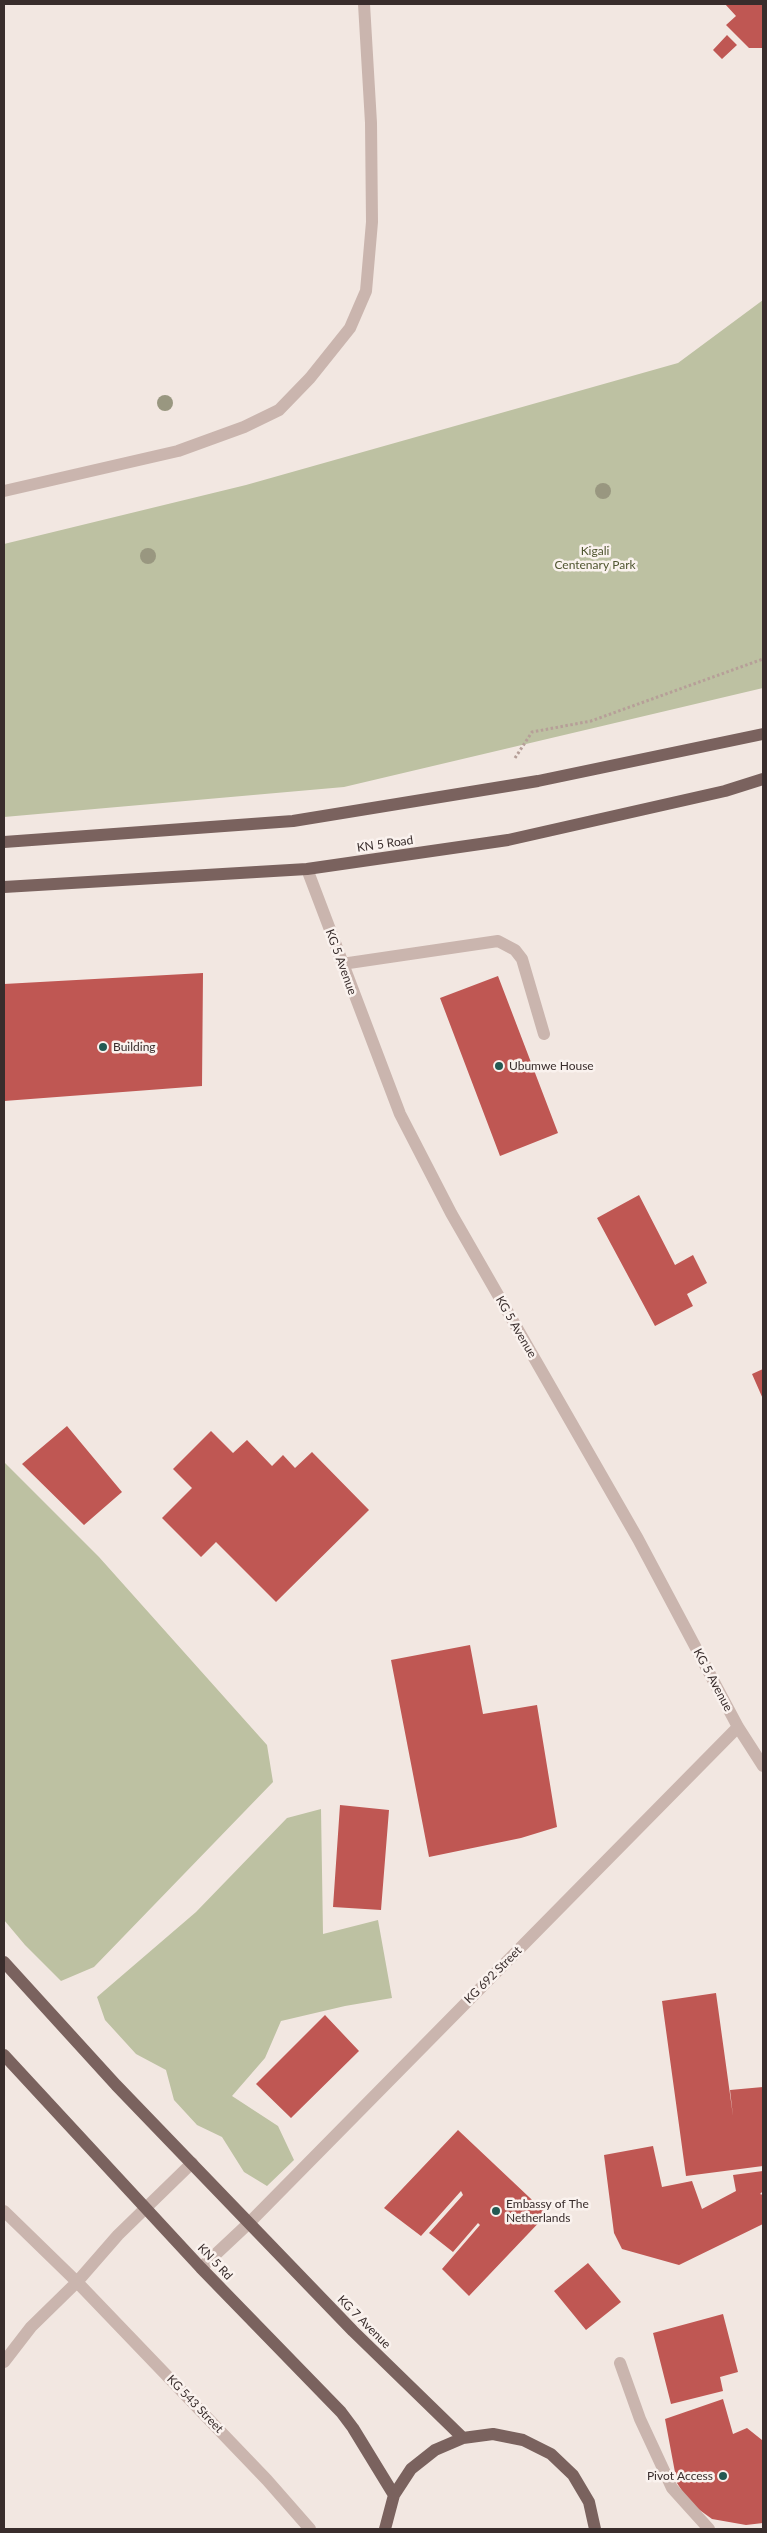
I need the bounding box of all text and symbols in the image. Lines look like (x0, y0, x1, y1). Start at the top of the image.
park label: Kigali Centenary Park (554, 544, 636, 572)
street label: KN 5 Road (356, 833, 414, 855)
street label: KG 5 Avenue (322, 927, 360, 997)
place label: Building (113, 1040, 156, 1054)
marker: Building (97, 1041, 109, 1053)
place label: Ubumwe House (509, 1059, 594, 1073)
marker: Ubumwe House (493, 1060, 505, 1072)
street label: KG 5 Avenue (493, 1294, 539, 1360)
street label: KG 5 Avenue (690, 1646, 736, 1714)
street label: KG 692 Street (461, 1943, 525, 2007)
place label: Embassy of The Netherlands (506, 2197, 589, 2225)
marker: Embassy of The Netherlands (490, 2205, 502, 2217)
street label: KN 5 Rd (195, 2241, 235, 2283)
street label: KG 7 Avenue (335, 2293, 393, 2351)
street label: KG 543 Street (164, 2372, 226, 2436)
place label: Pivot Access (647, 2469, 713, 2483)
marker: Pivot Access (717, 2470, 729, 2482)

